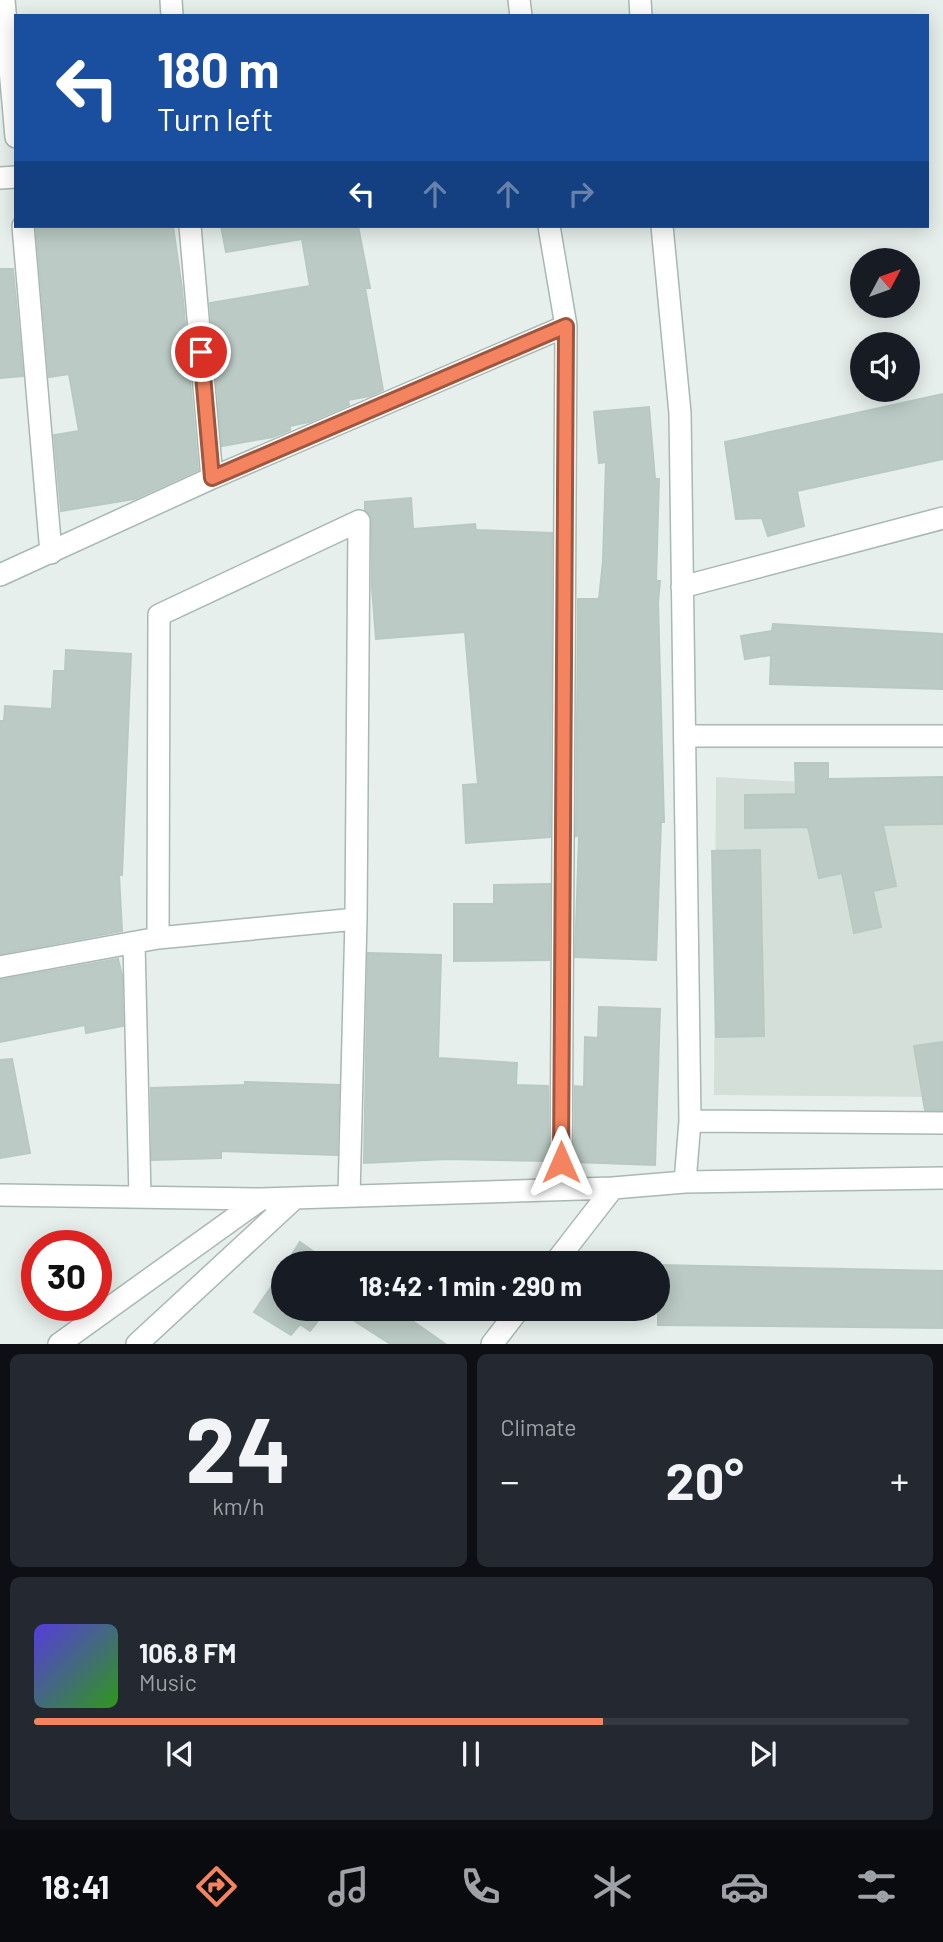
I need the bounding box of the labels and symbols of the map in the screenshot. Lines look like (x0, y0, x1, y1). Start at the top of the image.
north arrow (850, 248, 920, 318)
pin (171, 322, 231, 382)
position arrow (524, 1125, 598, 1199)
speed limit sign: 30 (21, 1230, 112, 1321)

